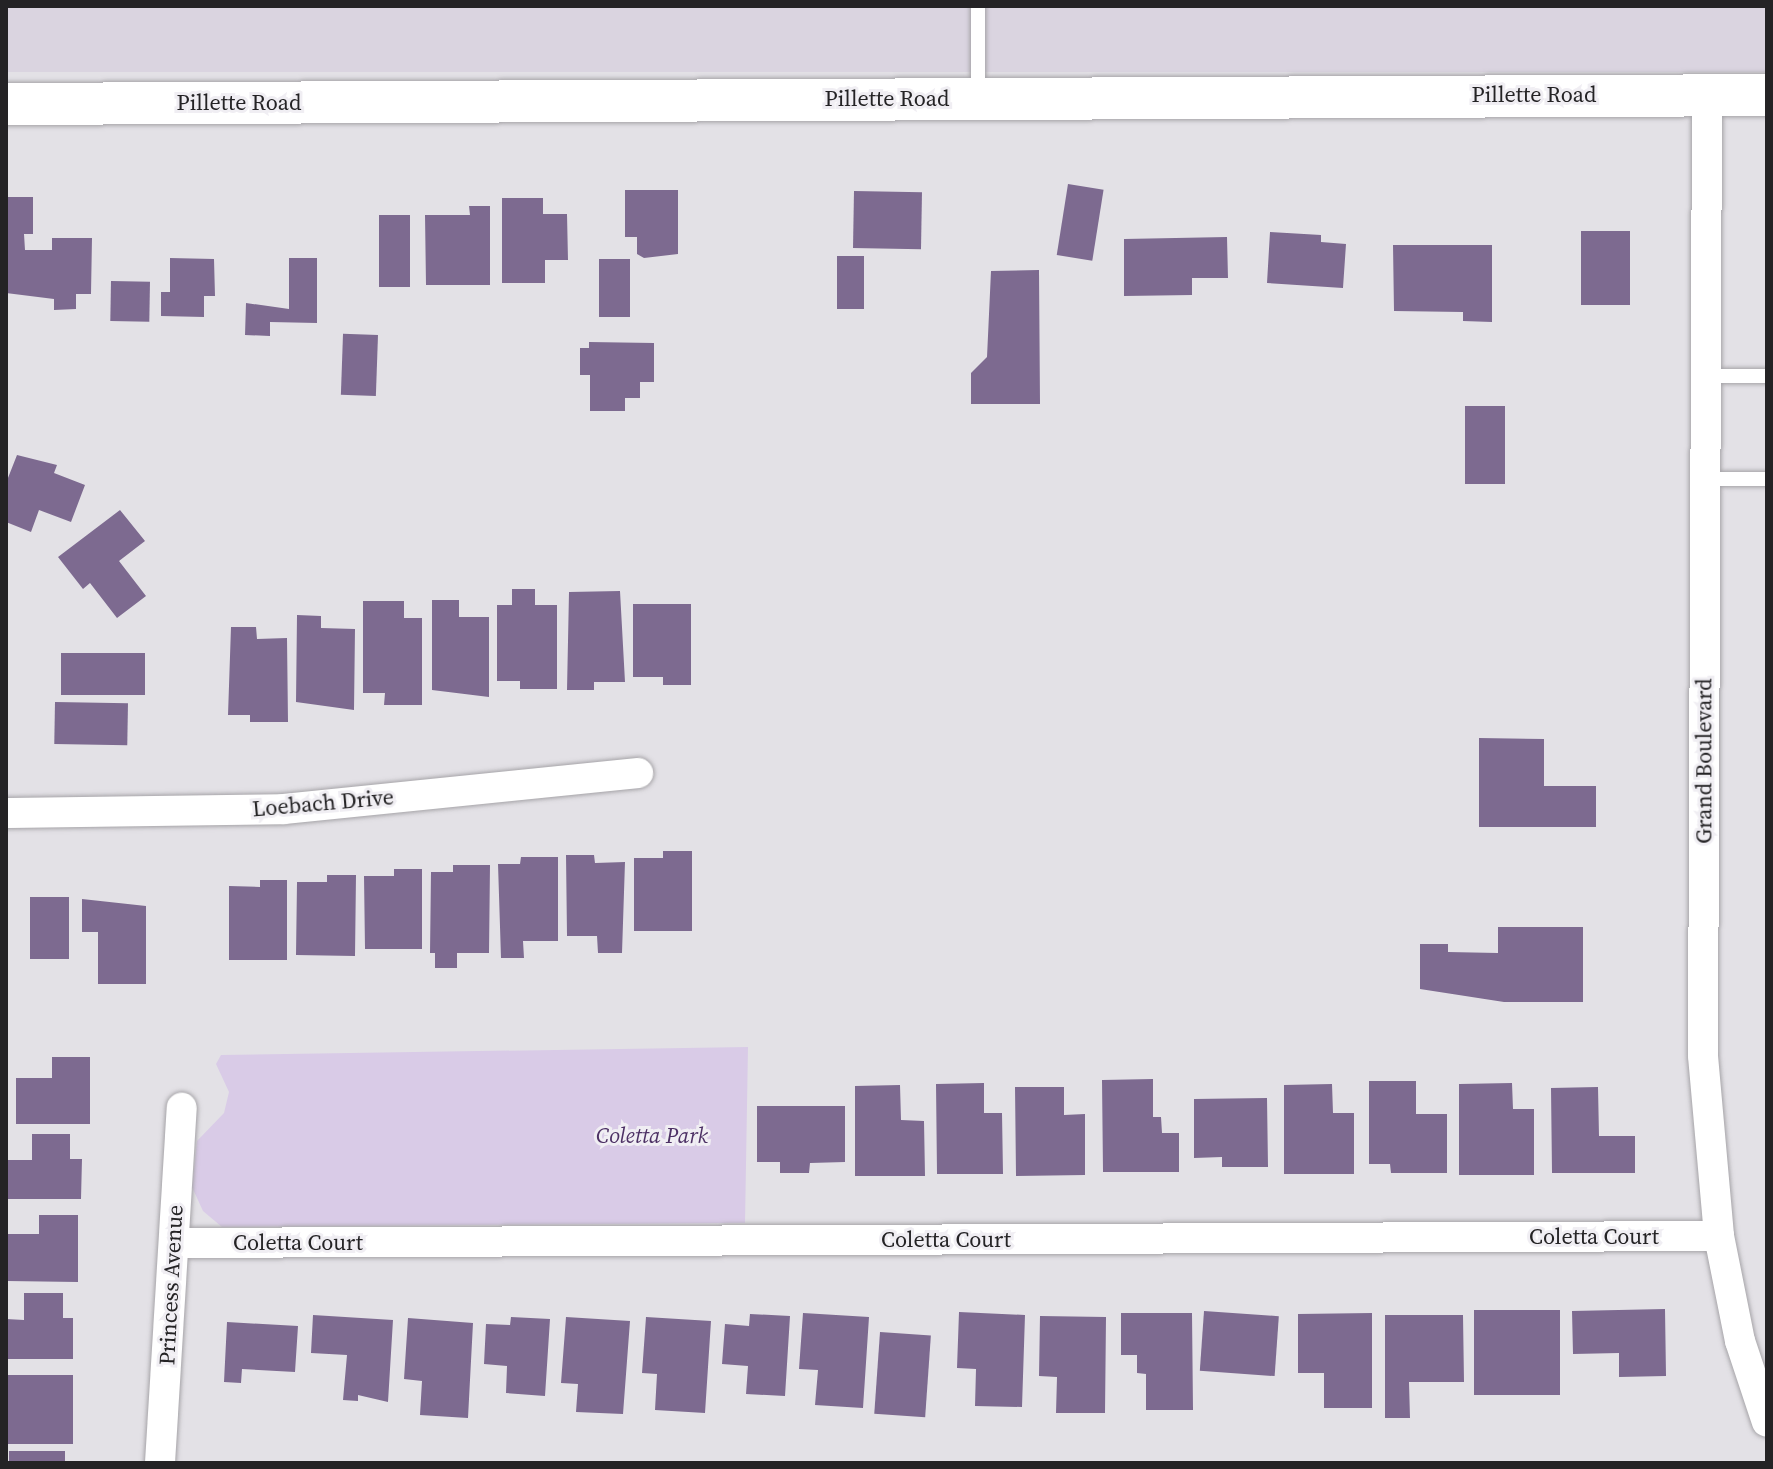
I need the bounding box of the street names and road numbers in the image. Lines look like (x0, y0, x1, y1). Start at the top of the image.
street label: Pillette Road (1472, 82, 1596, 108)
street label: Pillette Road (825, 86, 949, 112)
street label: Pillette Road (177, 90, 301, 116)
street label: Grand Boulevard (1691, 678, 1717, 844)
street label: Loebach Drive (251, 784, 395, 822)
street label: Princess Avenue (154, 1204, 188, 1366)
street label: Coletta Court (1529, 1224, 1659, 1250)
street label: Coletta Court (881, 1227, 1011, 1253)
street label: Coletta Court (233, 1230, 363, 1256)

